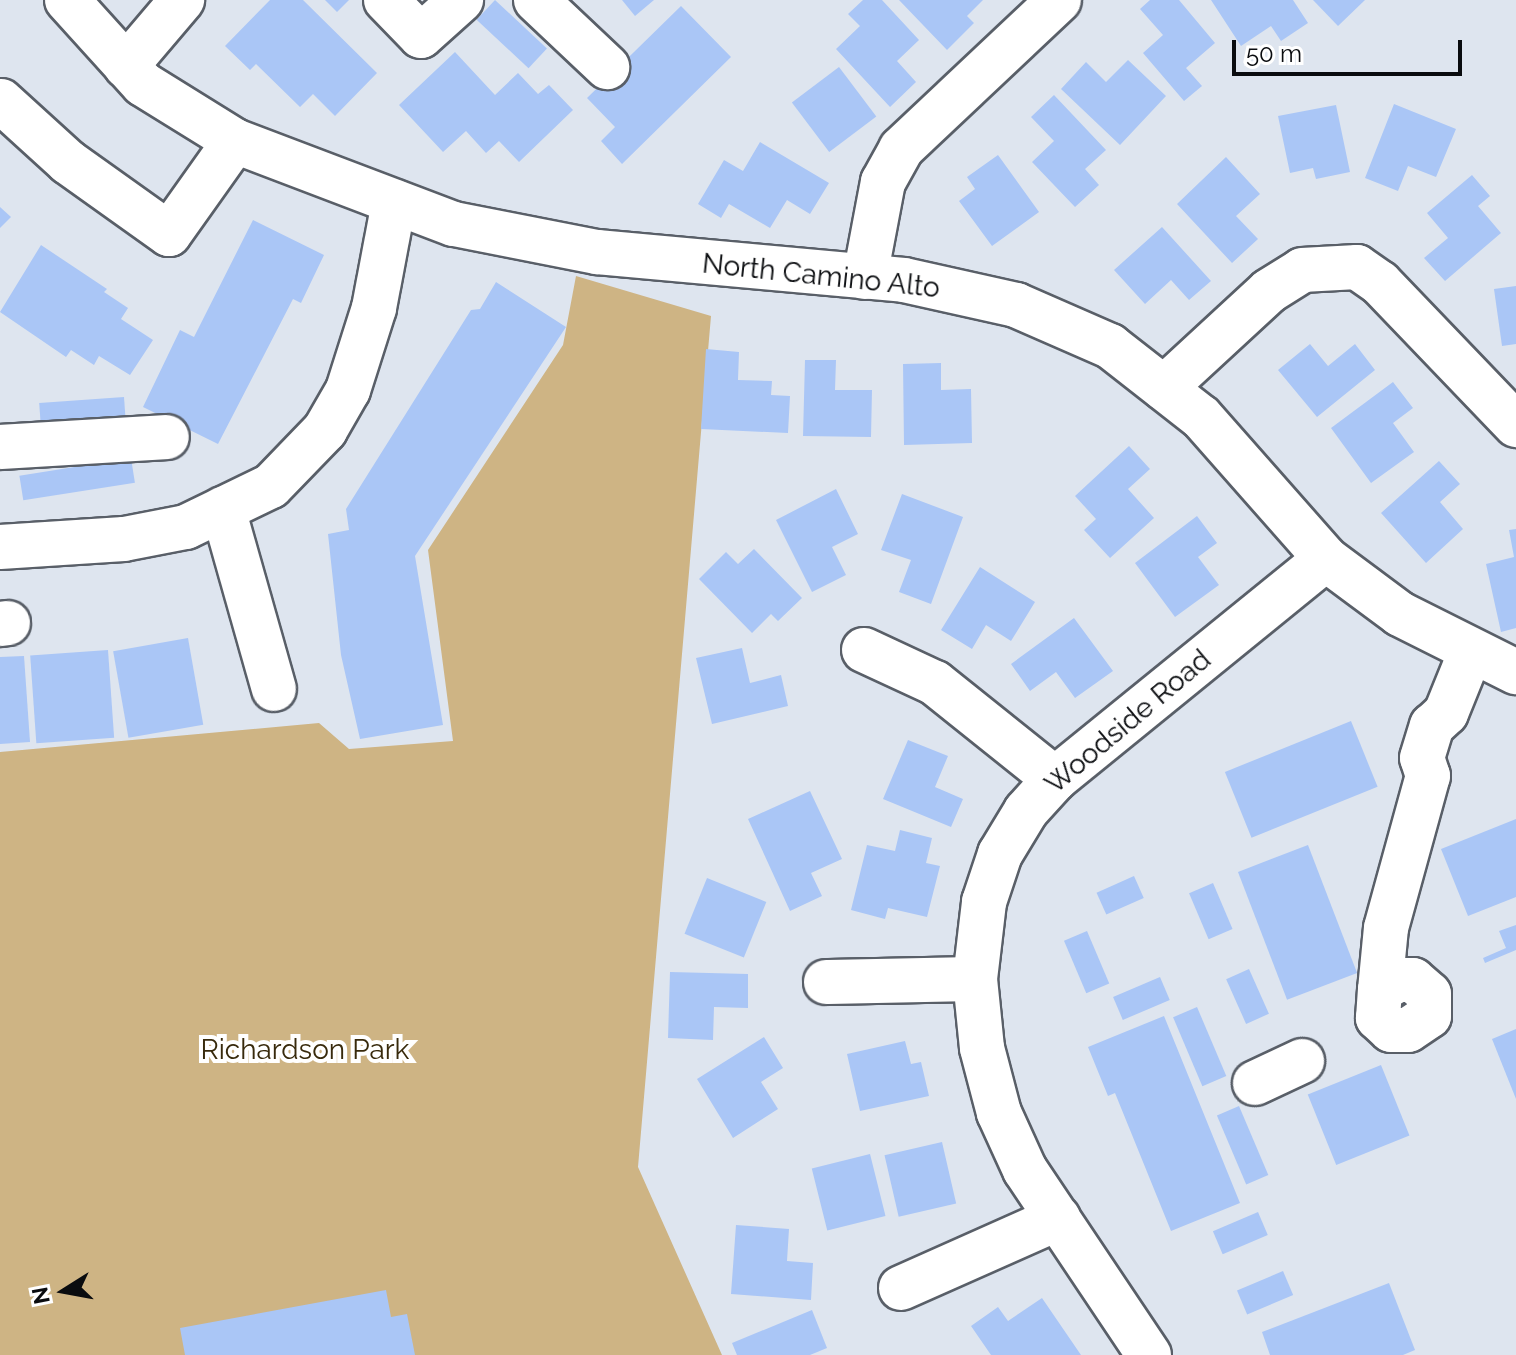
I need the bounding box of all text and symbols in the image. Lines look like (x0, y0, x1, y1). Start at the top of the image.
scale bar (1236, 24, 1466, 74)
text: 50 m (1246, 39, 1302, 68)
street label: North Camino Alto (700, 247, 942, 305)
street label: Woodside Road (1038, 643, 1218, 801)
park label: Richardson Park (201, 1033, 409, 1067)
north arrow (24, 1251, 104, 1331)
text: N (26, 1285, 55, 1306)

